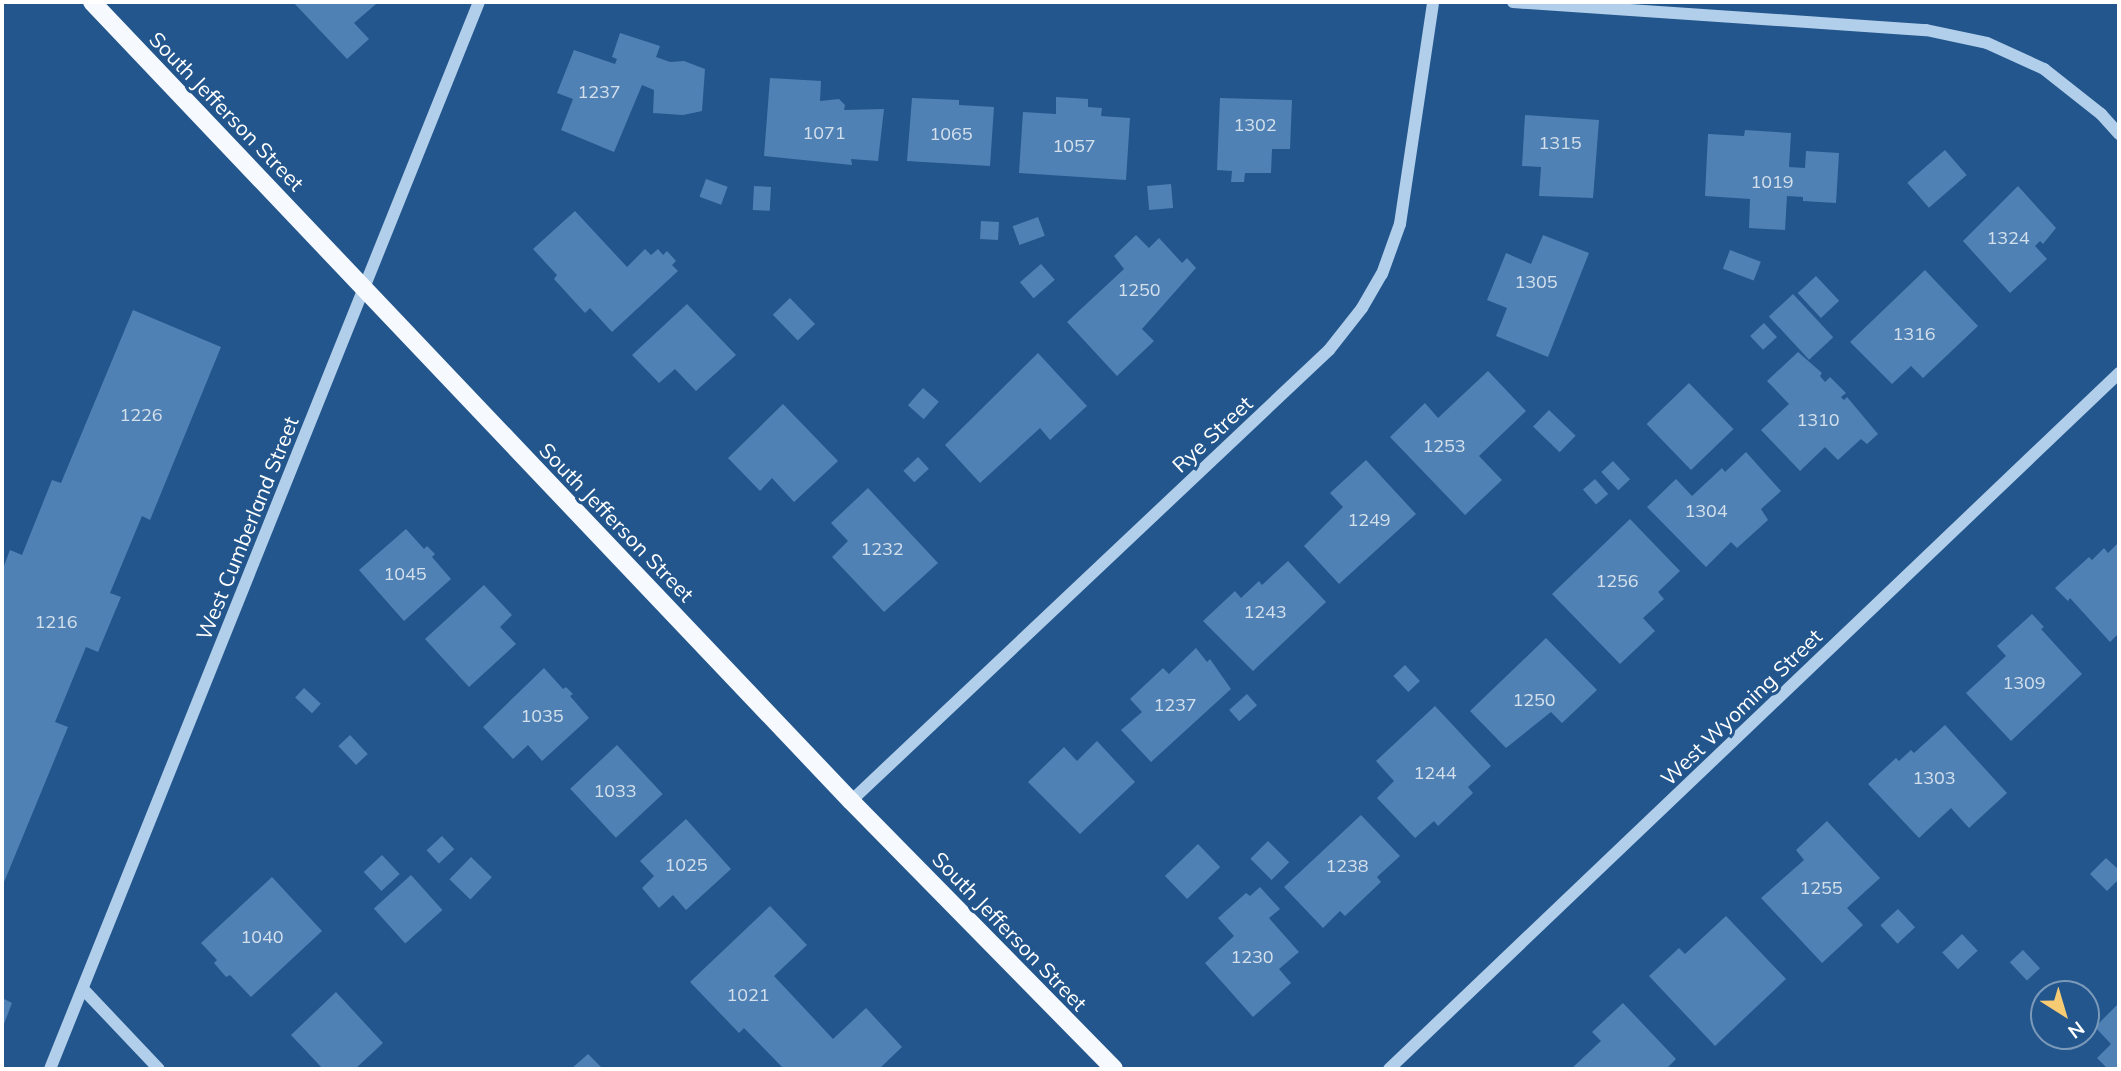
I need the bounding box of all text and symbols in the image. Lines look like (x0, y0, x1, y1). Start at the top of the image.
street label: South Jefferson Street (145, 26, 309, 196)
house number: 1237 (577, 81, 621, 103)
house number: 1302 (1233, 114, 1277, 136)
house number: 1071 (802, 122, 846, 144)
house number: 1065 (929, 123, 973, 145)
house number: 1315 (1538, 132, 1582, 154)
house number: 1057 (1052, 135, 1096, 157)
house number: 1019 (1750, 171, 1794, 193)
house number: 1324 (1986, 227, 2030, 249)
house number: 1305 (1514, 271, 1558, 293)
house number: 1250 (1117, 279, 1161, 301)
house number: 1316 (1892, 323, 1936, 345)
street label: Rye Street (1167, 391, 1257, 477)
house number: 1226 (119, 404, 163, 426)
house number: 1310 (1796, 409, 1840, 431)
street label: West Cumberland Street (191, 412, 303, 644)
house number: 1253 (1422, 435, 1466, 457)
street label: South Jefferson Street (535, 437, 699, 607)
house number: 1304 (1684, 500, 1728, 522)
house number: 1249 (1347, 509, 1391, 531)
house number: 1232 (860, 538, 904, 560)
house number: 1045 (383, 563, 427, 585)
house number: 1256 (1595, 570, 1639, 592)
house number: 1243 (1243, 601, 1287, 623)
house number: 1216 (34, 611, 78, 633)
street label: West Wyoming Street (1655, 623, 1827, 791)
house number: 1309 (2002, 672, 2046, 694)
house number: 1250 (1512, 689, 1556, 711)
house number: 1237 (1153, 694, 1197, 716)
house number: 1035 (520, 705, 564, 727)
house number: 1244 (1413, 762, 1457, 784)
house number: 1303 (1912, 767, 1956, 789)
house number: 1033 (593, 780, 637, 802)
street label: South Jefferson Street (928, 846, 1092, 1016)
house number: 1025 (664, 854, 708, 876)
house number: 1238 (1325, 855, 1369, 877)
house number: 1255 (1799, 877, 1843, 899)
house number: 1040 (240, 926, 284, 948)
house number: 1230 (1230, 946, 1274, 968)
north arrow (2030, 980, 2100, 1050)
house number: 1021 (726, 984, 770, 1006)
text: N (2063, 1016, 2089, 1044)

